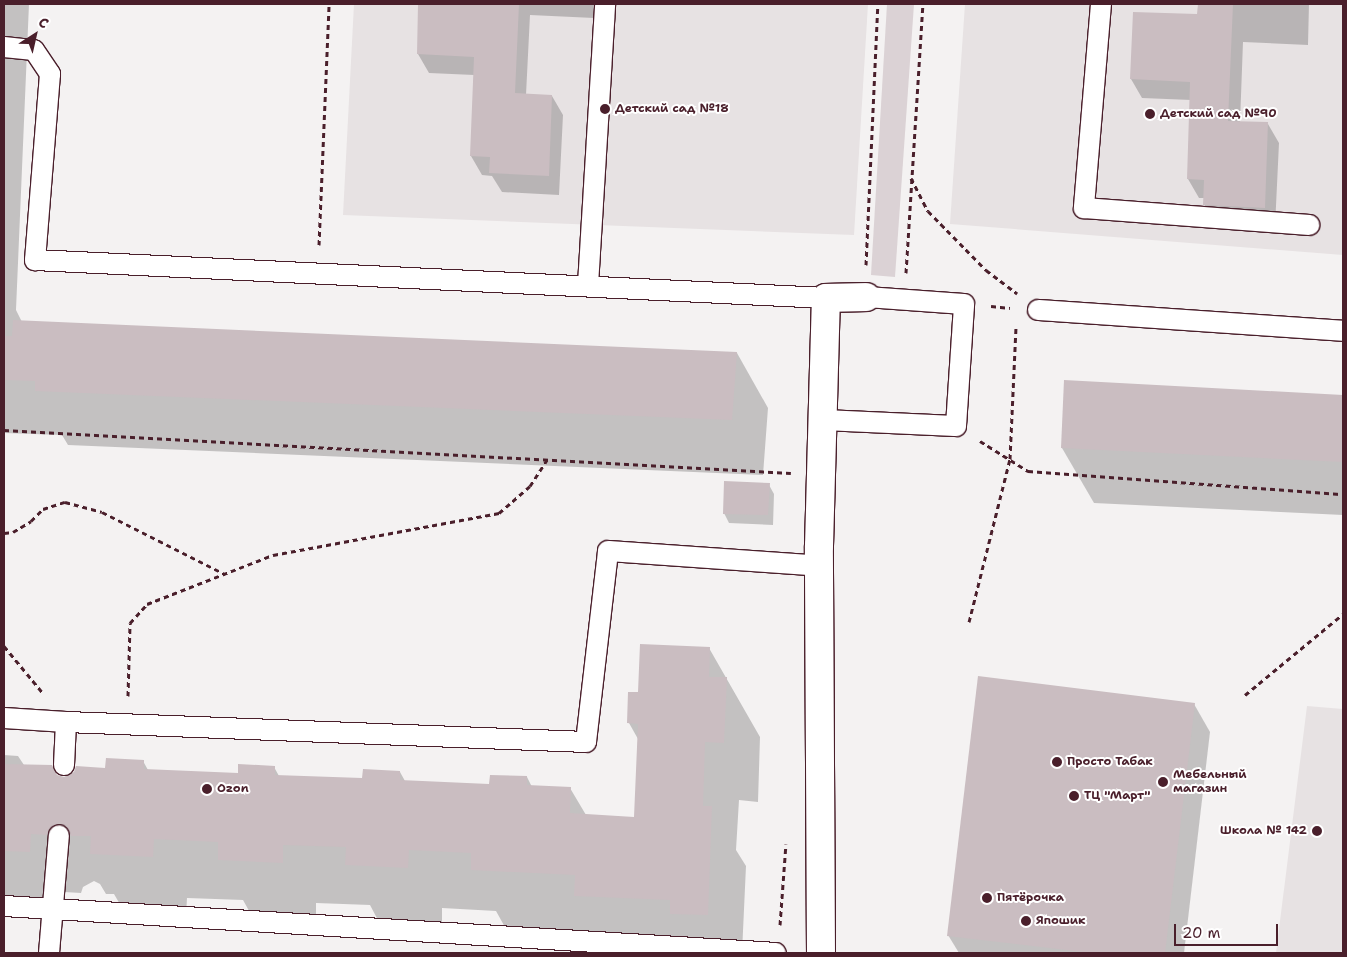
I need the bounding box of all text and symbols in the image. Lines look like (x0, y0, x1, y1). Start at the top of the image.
north arrow (10, 10, 60, 60)
text: С (35, 13, 52, 33)
place label: Детский сад №18 (615, 102, 729, 116)
marker: Детский сад №18 (599, 103, 611, 115)
place label: Детский сад №90 (1160, 107, 1277, 121)
marker: Детский сад №90 (1144, 108, 1156, 120)
place label: Просто Табак (1067, 755, 1153, 769)
marker: Просто Табак (1051, 756, 1063, 768)
place label: Мебельный магазин (1173, 768, 1247, 796)
marker: Мебельный магазин (1157, 776, 1169, 788)
place label: Ozon (217, 782, 249, 796)
marker: Ozon (201, 783, 213, 795)
place label: ТЦ "Март" (1084, 789, 1151, 803)
marker: ТЦ "Март" (1068, 790, 1080, 802)
place label: Школа № 142 (1220, 824, 1307, 838)
marker: Школа № 142 (1311, 825, 1323, 837)
place label: Пятёрочка (997, 891, 1064, 905)
marker: Пятёрочка (981, 892, 993, 904)
place label: Япошик (1036, 914, 1086, 928)
scale bar (1177, 914, 1281, 946)
marker: Япошик (1020, 915, 1032, 927)
text: 20 m (1182, 923, 1221, 943)

